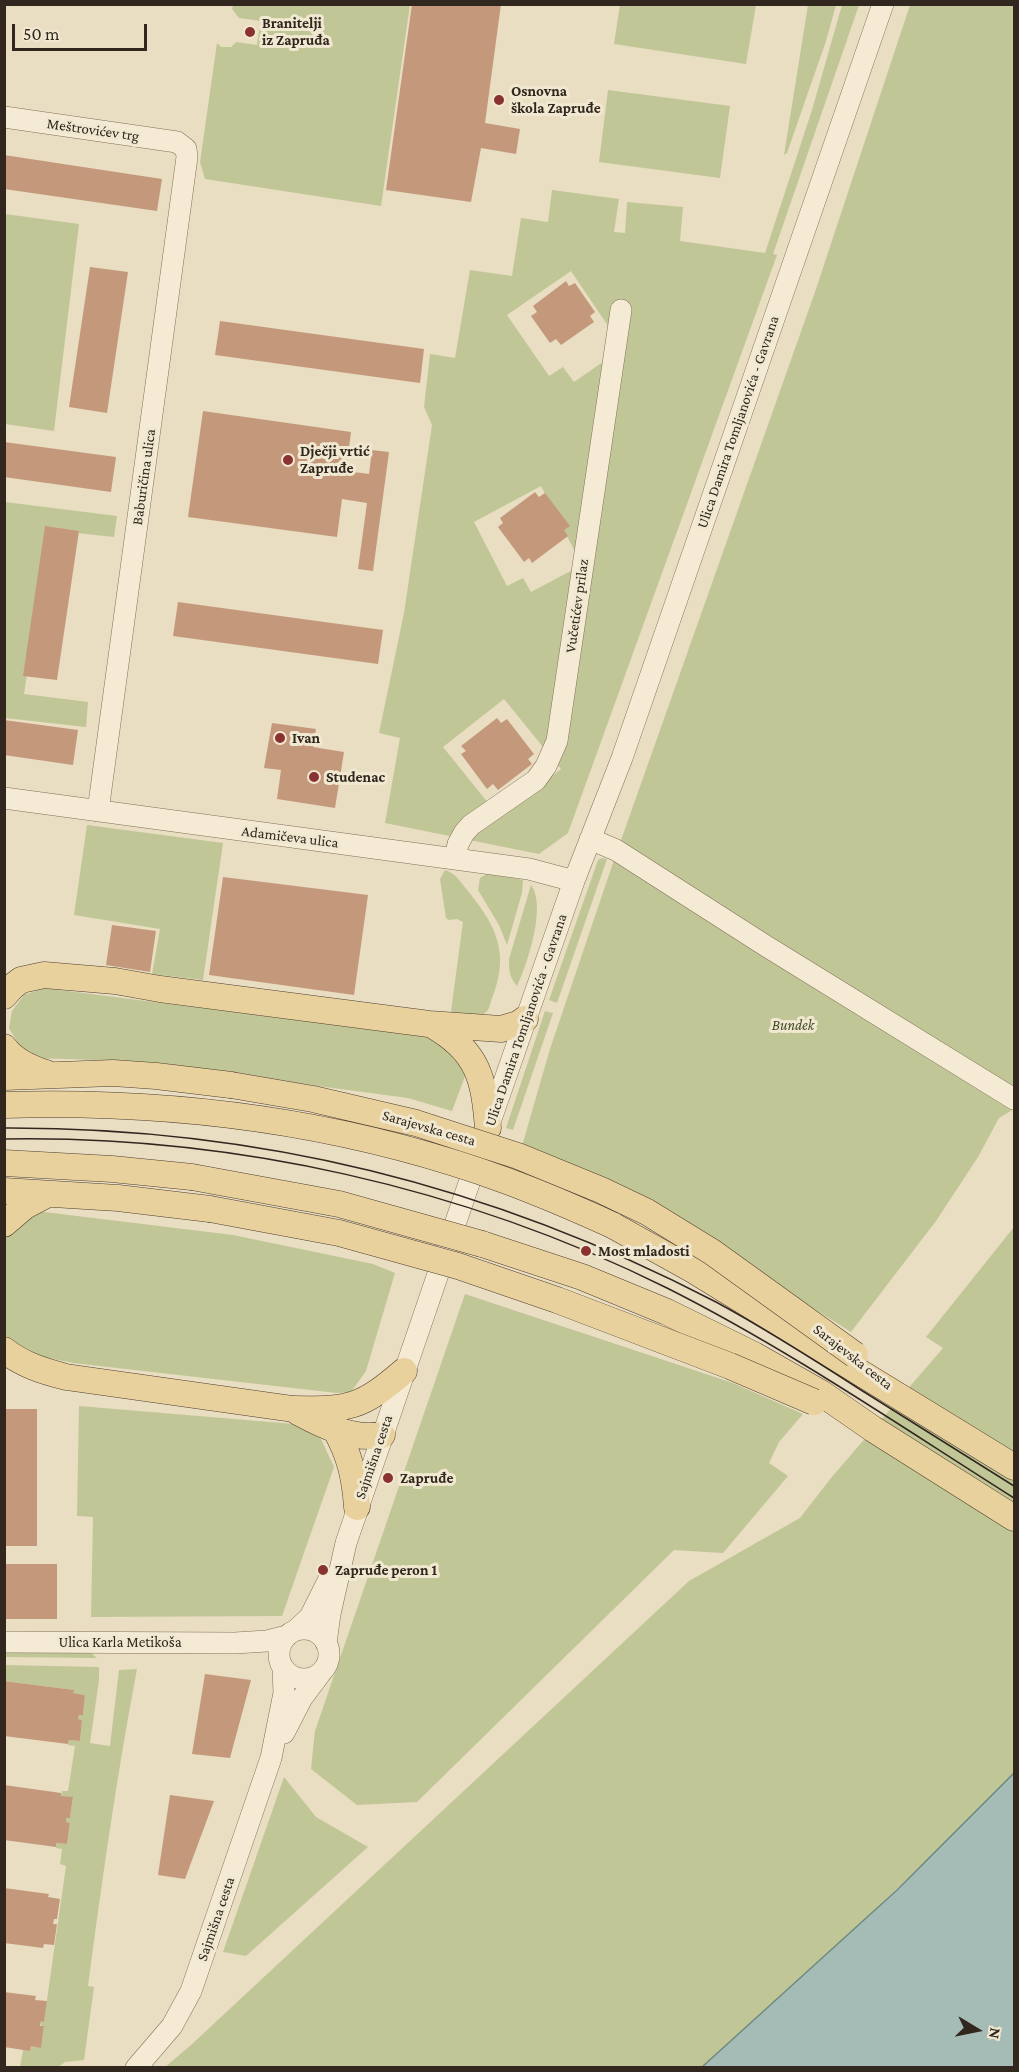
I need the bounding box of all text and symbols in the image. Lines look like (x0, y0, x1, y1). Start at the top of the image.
scale bar (15, 12, 150, 50)
place label: Branitelji iz Zapruđa (262, 14, 330, 49)
text: 50 m (23, 24, 60, 44)
marker: Branitelji iz Zapruđa (243, 25, 257, 39)
place label: Osnovna škola Zapruđe (511, 82, 601, 117)
marker: Osnovna škola Zapruđe (492, 93, 506, 107)
street label: Meštrovićev trg (46, 115, 140, 145)
street label: Ulica Damira Tomljanovića - Gavrana (693, 313, 783, 531)
street label: Baburičina ulica (128, 428, 160, 526)
place label: Dječji vrtić Zapruđe (300, 442, 370, 477)
marker: Dječji vrtić Zapruđe (281, 453, 295, 467)
street label: Vučetićev prilaz (561, 558, 593, 654)
place label: Ivan (292, 729, 320, 747)
marker: Ivan (273, 731, 287, 745)
place label: Studenac (326, 768, 385, 786)
marker: Studenac (307, 770, 321, 784)
street label: Adamičeva ulica (240, 822, 340, 852)
street label: Ulica Damira Tomljanovića - Gavrana (481, 911, 571, 1129)
park label: Bundek (772, 1016, 814, 1034)
street label: Sarajevska cesta (380, 1106, 478, 1150)
place label: Most mladosti (598, 1242, 690, 1260)
marker: Most mladosti (579, 1244, 593, 1258)
street label: Sarajevska cesta (810, 1320, 896, 1394)
street label: Sajmišna cesta (351, 1413, 397, 1501)
place label: Zapruđe (400, 1469, 453, 1487)
marker: Zapruđe (381, 1471, 395, 1485)
place label: Zapruđe peron 1 (335, 1561, 437, 1579)
marker: Zapruđe peron 1 (316, 1563, 330, 1577)
street label: Ulica Karla Metikoša (58, 1633, 182, 1651)
street label: Sajmišna cesta (193, 1875, 239, 1963)
north arrow (947, 2000, 1007, 2060)
text: N (986, 2026, 1005, 2040)

